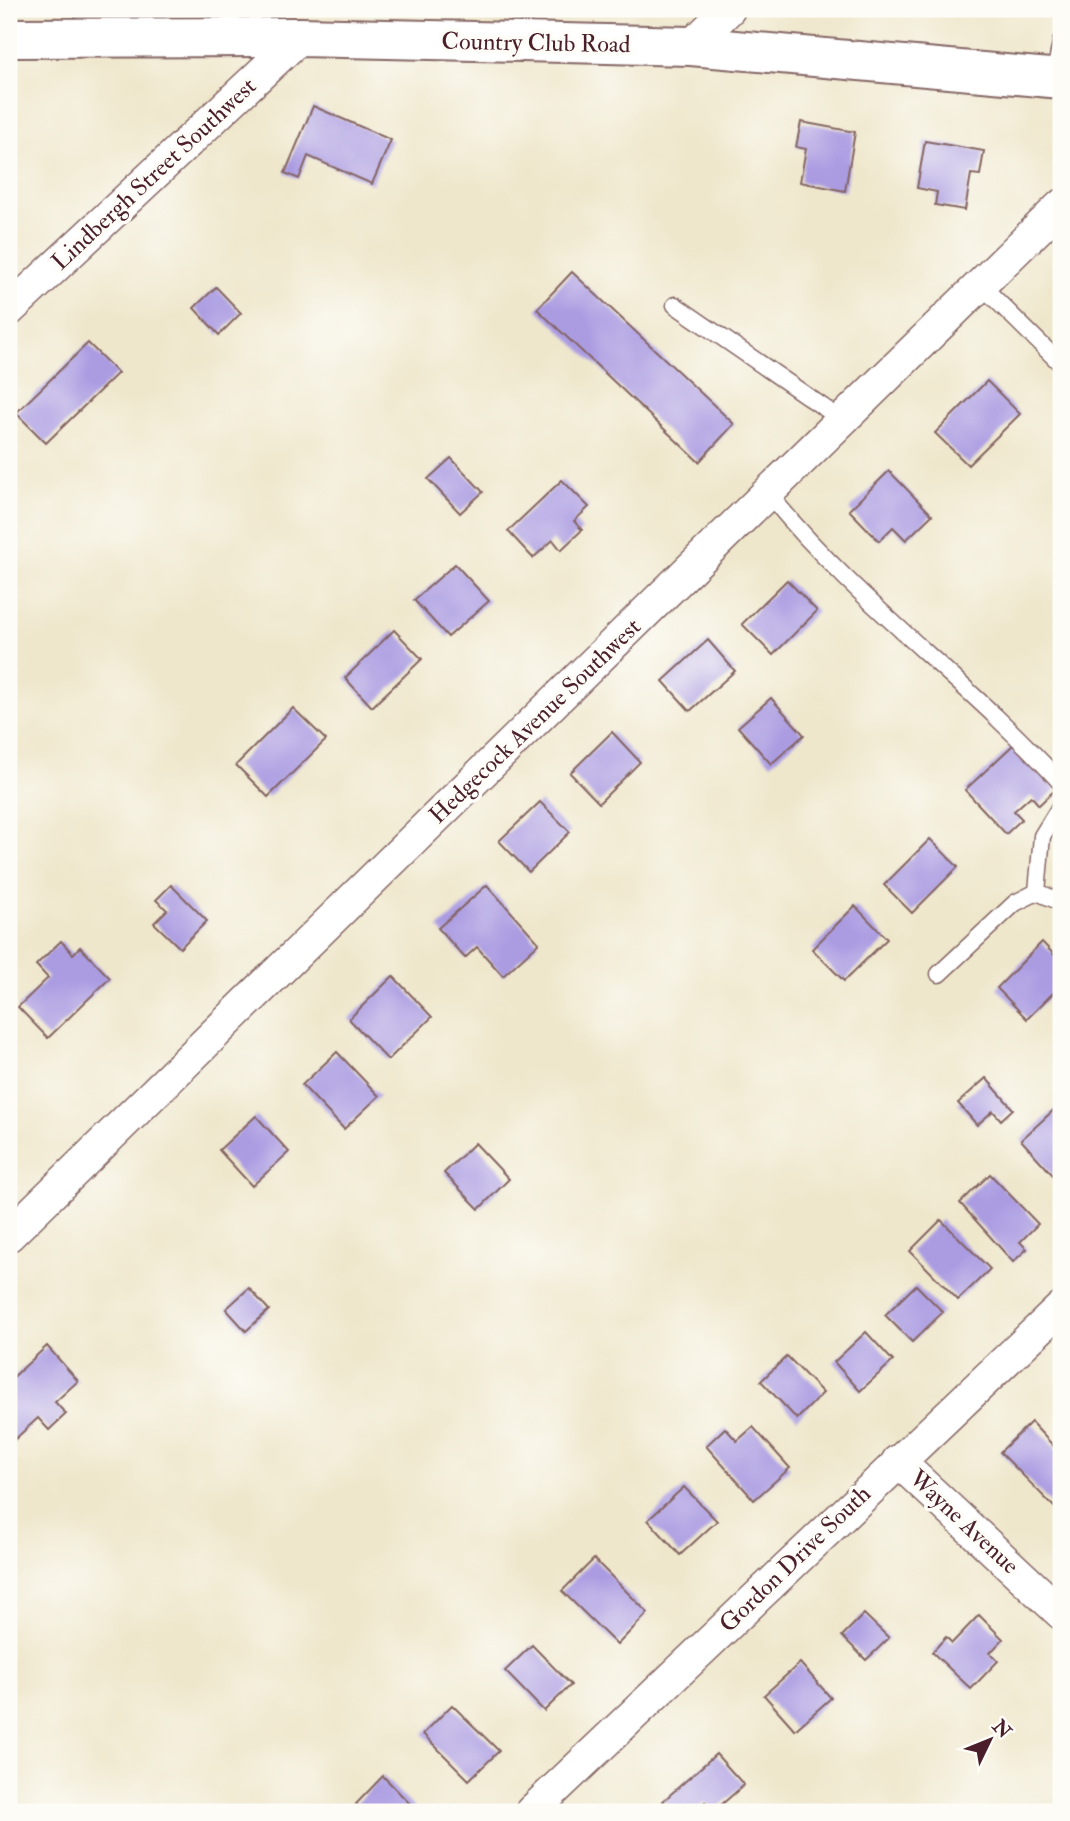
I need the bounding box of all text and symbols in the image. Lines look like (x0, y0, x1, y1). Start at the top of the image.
street label: Country Club Road (441, 26, 631, 60)
street label: Lindbergh Street Southwest (45, 71, 263, 277)
street label: Hedgecock Avenue Southwest (422, 611, 648, 830)
street label: Wayne Avenue (902, 1462, 1026, 1581)
street label: Gordon Drive South (713, 1478, 878, 1639)
north arrow (954, 1706, 1024, 1776)
text: N (986, 1714, 1017, 1744)

